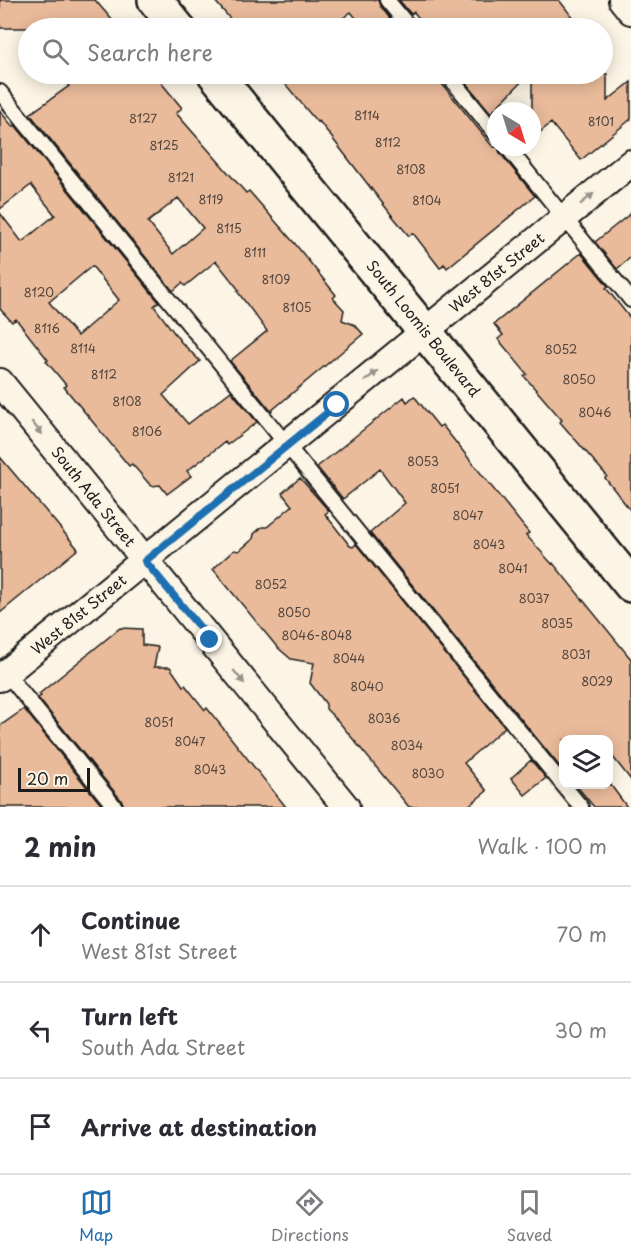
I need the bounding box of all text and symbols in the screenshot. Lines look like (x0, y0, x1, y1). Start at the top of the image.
search box (18, 18, 613, 84)
icon: search (39, 35, 72, 68)
text: Search here (87, 35, 213, 68)
north arrow (487, 102, 541, 156)
house number: 8114 (354, 106, 380, 124)
house number: 8127 (129, 109, 157, 127)
house number: 8101 (588, 112, 614, 130)
house number: 8112 (375, 133, 401, 151)
house number: 8125 (149, 136, 179, 154)
house number: 8108 (396, 160, 426, 178)
house number: 8121 (168, 168, 194, 186)
house number: 8119 (199, 190, 223, 208)
house number: 8104 (412, 191, 442, 209)
one-way arrow (579, 193, 595, 206)
house number: 8115 (216, 219, 242, 237)
street label: West 81st Street (443, 226, 549, 318)
house number: 8111 (244, 243, 266, 261)
street label: South Loomis Boulevard (362, 255, 487, 401)
house number: 8109 (262, 270, 290, 288)
house number: 8120 (24, 283, 54, 301)
house number: 8105 (282, 298, 312, 316)
house number: 8116 (34, 319, 60, 337)
house number: 8114 (70, 339, 96, 357)
house number: 8052 (545, 340, 577, 358)
house number: 8112 (91, 365, 117, 383)
one-way arrow (363, 370, 379, 383)
house number: 8050 (563, 370, 596, 388)
route start (323, 391, 349, 417)
house number: 8108 (112, 392, 142, 410)
house number: 8046 (579, 403, 612, 421)
one-way arrow (30, 420, 42, 435)
house number: 8106 (132, 422, 162, 440)
street label: South Ada Street (46, 441, 142, 551)
house number: 8053 (407, 452, 439, 470)
house number: 8051 (430, 479, 460, 497)
house number: 8047 (453, 506, 484, 524)
house number: 8043 (473, 535, 505, 553)
house number: 8041 (498, 559, 528, 577)
street label: West 81st Street (25, 568, 131, 660)
house number: 8052 (255, 575, 287, 593)
house number: 8037 (519, 589, 550, 607)
house number: 8050 (278, 603, 311, 621)
house number: 8035 (541, 614, 573, 632)
route end (196, 626, 222, 652)
house number: 8046-8048 (282, 626, 352, 644)
house number: 8031 (561, 645, 591, 663)
house number: 8044 (333, 649, 365, 667)
one-way arrow (233, 669, 246, 685)
house number: 8029 (581, 672, 613, 690)
house number: 8040 (351, 677, 384, 695)
house number: 8036 (368, 709, 400, 727)
house number: 8051 (144, 713, 174, 731)
house number: 8047 (175, 732, 206, 750)
map controls (559, 735, 613, 789)
button: layers (559, 735, 613, 789)
house number: 8034 (391, 736, 423, 754)
house number: 8043 (194, 760, 226, 778)
house number: 8030 (412, 764, 445, 782)
scale bar (18, 765, 90, 792)
text: 20 m (27, 766, 68, 790)
text: 2 min (24, 827, 97, 866)
text: Walk · 100 m (477, 831, 607, 861)
text: Continue (81, 903, 180, 936)
icon: ahead (24, 918, 57, 951)
text: 70 m (557, 919, 607, 949)
text: West 81st Street (81, 936, 237, 966)
text: Turn left (81, 999, 178, 1032)
icon: left (24, 1014, 57, 1047)
text: 30 m (554, 1015, 607, 1045)
text: South Ada Street (81, 1032, 245, 1062)
icon: arrive (24, 1110, 57, 1143)
text: Arrive at destination (81, 1110, 317, 1143)
tab: Map (79, 1186, 113, 1246)
tab: Directions (271, 1186, 349, 1246)
tab: Saved (507, 1186, 552, 1246)

